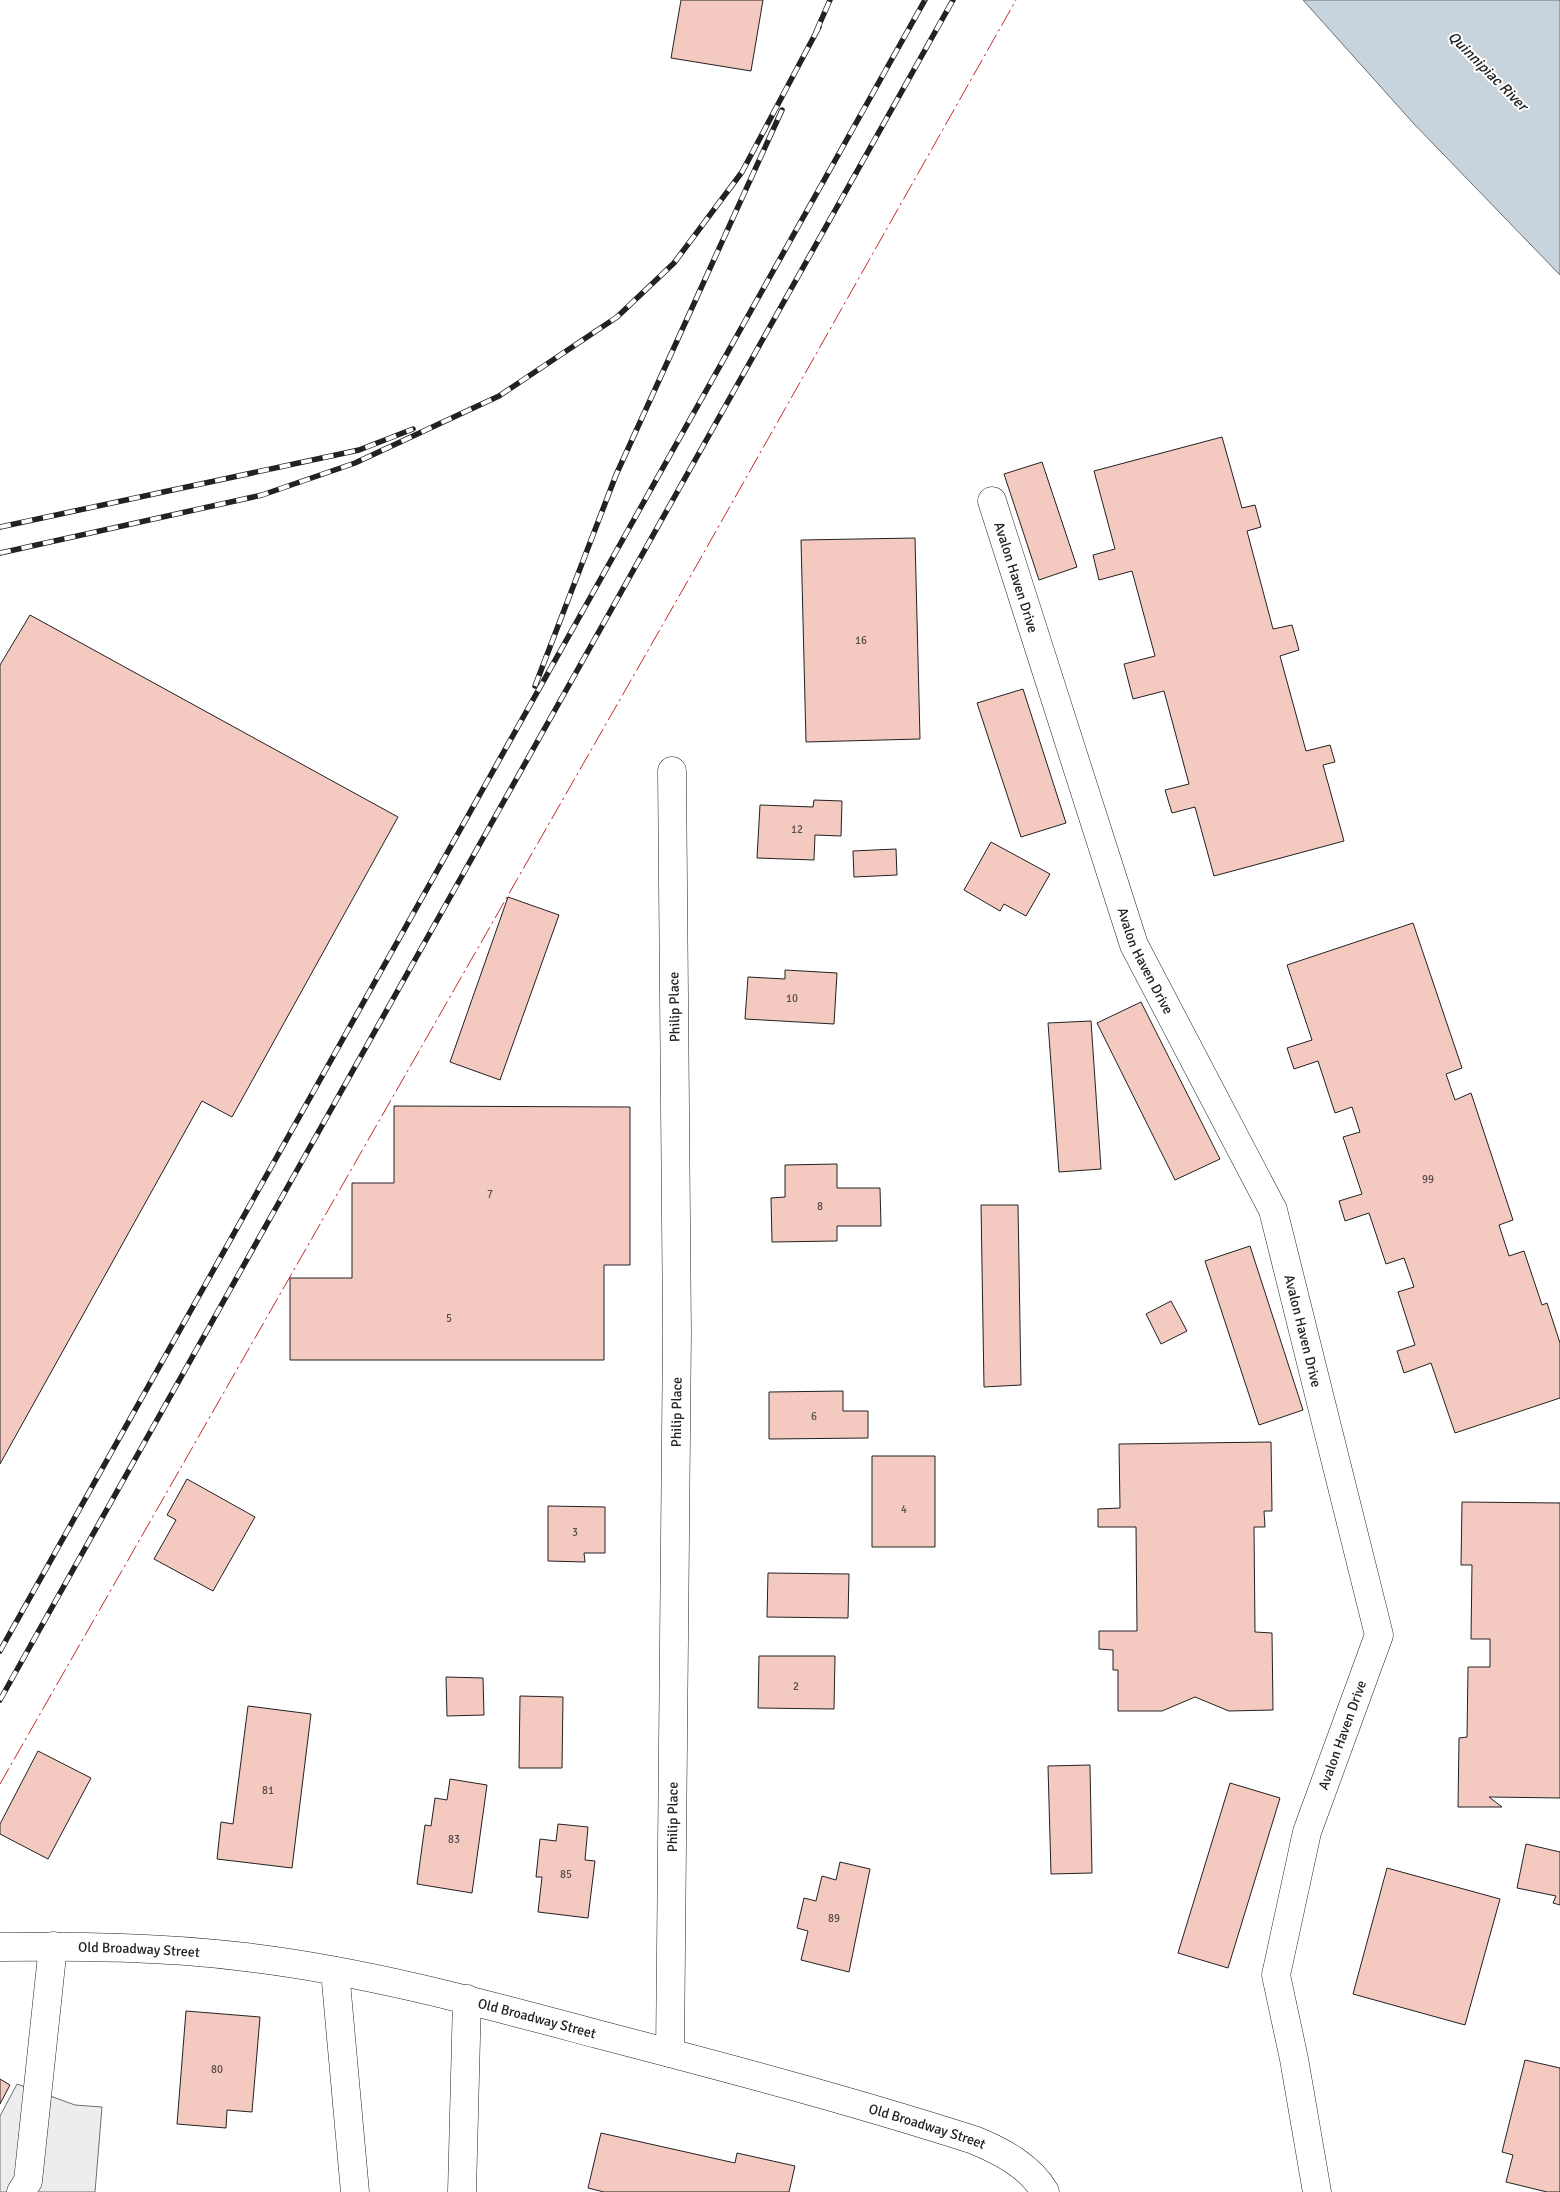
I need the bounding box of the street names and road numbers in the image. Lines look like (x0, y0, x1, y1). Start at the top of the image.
street label: Avalon Haven Drive (990, 520, 1042, 635)
street label: Avalon Haven Drive (1114, 906, 1177, 1017)
street label: Philip Place (665, 972, 684, 1042)
street label: Avalon Haven Drive (1280, 1273, 1325, 1389)
street label: Philip Place (668, 1377, 686, 1447)
street label: Avalon Haven Drive (1315, 1678, 1370, 1792)
street label: Philip Place (664, 1782, 682, 1852)
street label: Old Broadway Street (78, 1939, 200, 1961)
street label: Old Broadway Street (476, 1995, 598, 2042)
street label: Old Broadway Street (867, 2100, 988, 2153)

